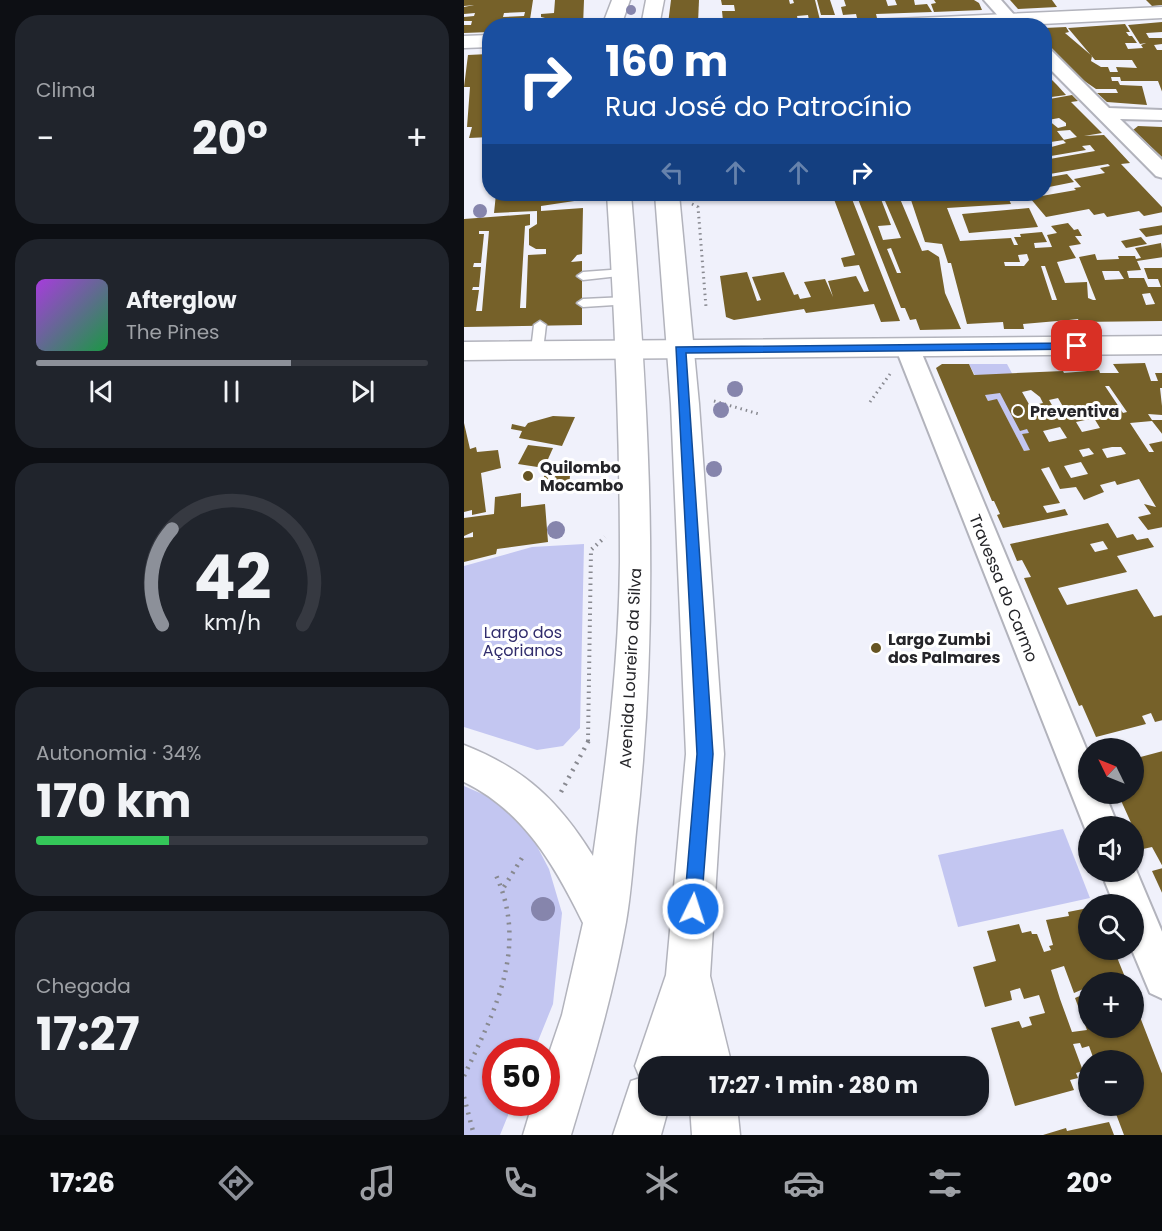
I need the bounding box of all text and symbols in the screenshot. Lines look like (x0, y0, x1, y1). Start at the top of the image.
text: 160 m (605, 32, 728, 91)
icon: right (506, 42, 584, 120)
text: Clima (36, 76, 95, 104)
text: Rua José do Patrocínio (605, 88, 912, 125)
text: 20° (192, 107, 268, 170)
text: − (36, 115, 54, 162)
text: + (405, 115, 428, 162)
icon: left (656, 156, 689, 189)
icon: ahead (719, 156, 752, 189)
icon: ahead (782, 156, 815, 189)
icon: right (845, 156, 878, 189)
text: Afterglow (126, 285, 237, 316)
text: The Pines (126, 318, 220, 346)
pin (1051, 320, 1102, 371)
icon: arrive (1060, 329, 1093, 362)
icon: previous (85, 375, 118, 408)
icon: pause (215, 375, 248, 408)
icon: next (346, 375, 379, 408)
place label: Preventiva (1030, 400, 1119, 423)
marker: Preventiva (1011, 404, 1025, 418)
place label: Quilombo Mocambo (540, 456, 623, 497)
marker: Quilombo Mocambo (521, 469, 535, 483)
street label: Travessa do Carmo (963, 511, 1044, 665)
text: 42 (193, 533, 271, 621)
street label: Avenida Loureiro da Silva (614, 567, 647, 769)
text: km/h (203, 607, 261, 638)
park label: Largo dos Açorianos (483, 621, 563, 662)
place label: Largo Zumbi dos Palmares (888, 628, 1000, 669)
marker: Largo Zumbi dos Palmares (869, 641, 883, 655)
north arrow (1078, 738, 1144, 804)
map controls (1078, 738, 1144, 1116)
text: Autonomia · 34% (36, 739, 201, 767)
text: 170 km (36, 770, 191, 833)
button: sound (1078, 816, 1144, 882)
position arrow (661, 877, 725, 941)
button: search (1078, 894, 1144, 960)
text: Chegada (36, 972, 131, 1000)
button: + (1078, 972, 1144, 1038)
text: 17:27 (36, 1003, 140, 1066)
speed limit sign: 50 (482, 1038, 560, 1116)
button: − (1078, 1050, 1144, 1116)
text: 17:27 · 1 min · 280 m (709, 1070, 918, 1101)
icon: directions (215, 1162, 257, 1204)
icon: music (357, 1162, 399, 1204)
icon: phone (499, 1162, 541, 1204)
icon: climate (641, 1162, 683, 1204)
icon: car (783, 1162, 825, 1204)
icon: filters (924, 1162, 966, 1204)
text: 17:26 (50, 1164, 115, 1201)
text: 20° (1066, 1164, 1112, 1201)

